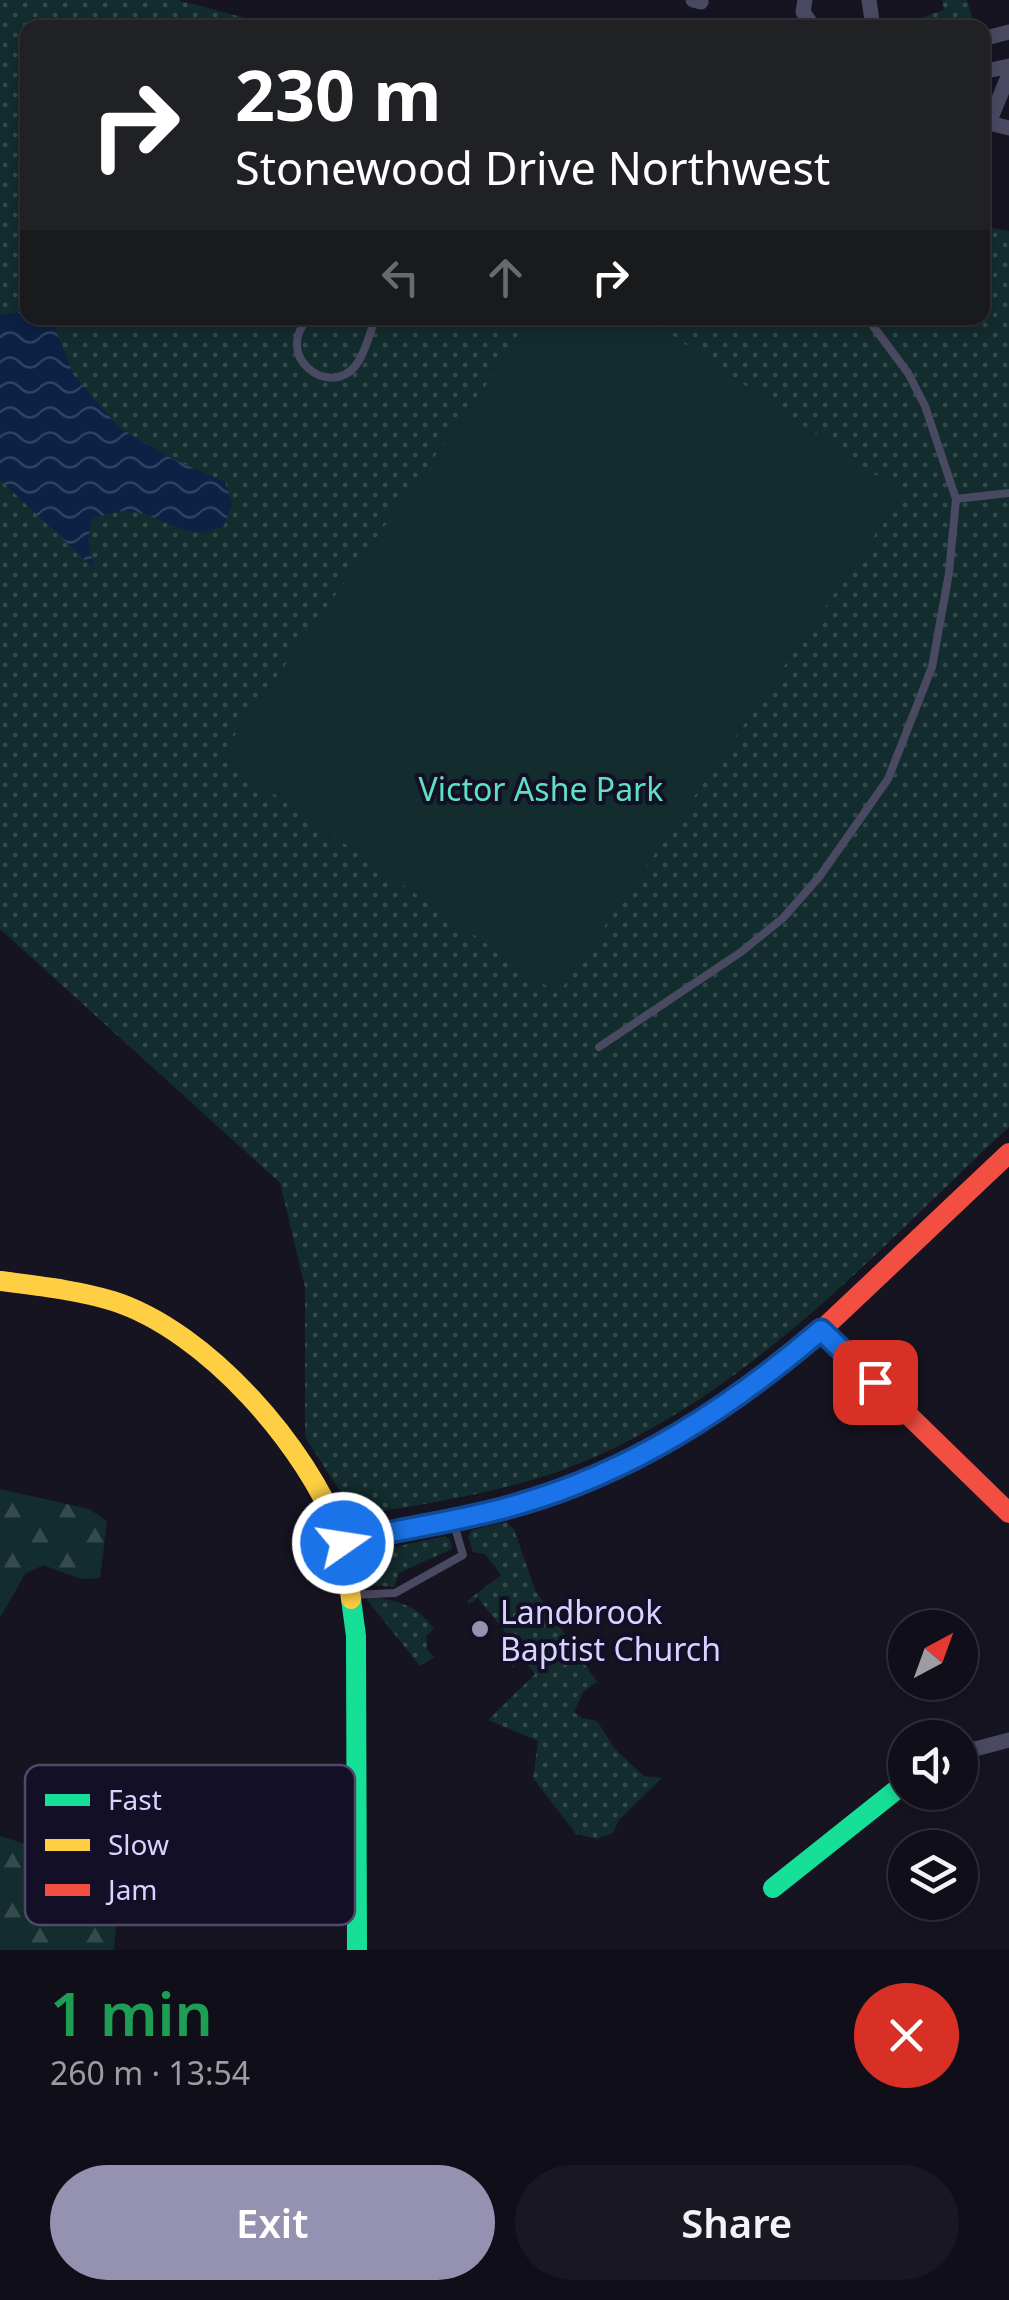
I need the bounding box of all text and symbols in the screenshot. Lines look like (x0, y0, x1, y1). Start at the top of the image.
text: 230 m (235, 46, 442, 142)
icon: right (70, 60, 200, 190)
text: Stonewood Drive Northwest (235, 137, 830, 198)
icon: left (373, 250, 428, 305)
icon: ahead (478, 250, 533, 305)
icon: right (583, 250, 638, 305)
park label: Victor Ashe Park (419, 767, 663, 810)
pin (833, 1340, 918, 1425)
icon: arrive (848, 1355, 903, 1410)
position arrow (291, 1491, 395, 1595)
place label: Landbrook Baptist Church (500, 1590, 721, 1670)
north arrow (888, 1610, 978, 1700)
map controls (888, 1610, 978, 1920)
marker: Landbrook Baptist Church (469, 1618, 491, 1640)
button: sound (888, 1720, 978, 1810)
legend (25, 1765, 355, 1925)
text: Fast (108, 1780, 162, 1818)
text: Slow (108, 1825, 169, 1863)
button: layers (888, 1830, 978, 1920)
text: Jam (105, 1870, 158, 1908)
text: 1 min (50, 1972, 213, 2054)
button: close (854, 1983, 959, 2088)
text: 260 m · 13:54 (50, 2051, 250, 2094)
button: Exit (50, 2165, 495, 2280)
button: Share (515, 2165, 959, 2280)

